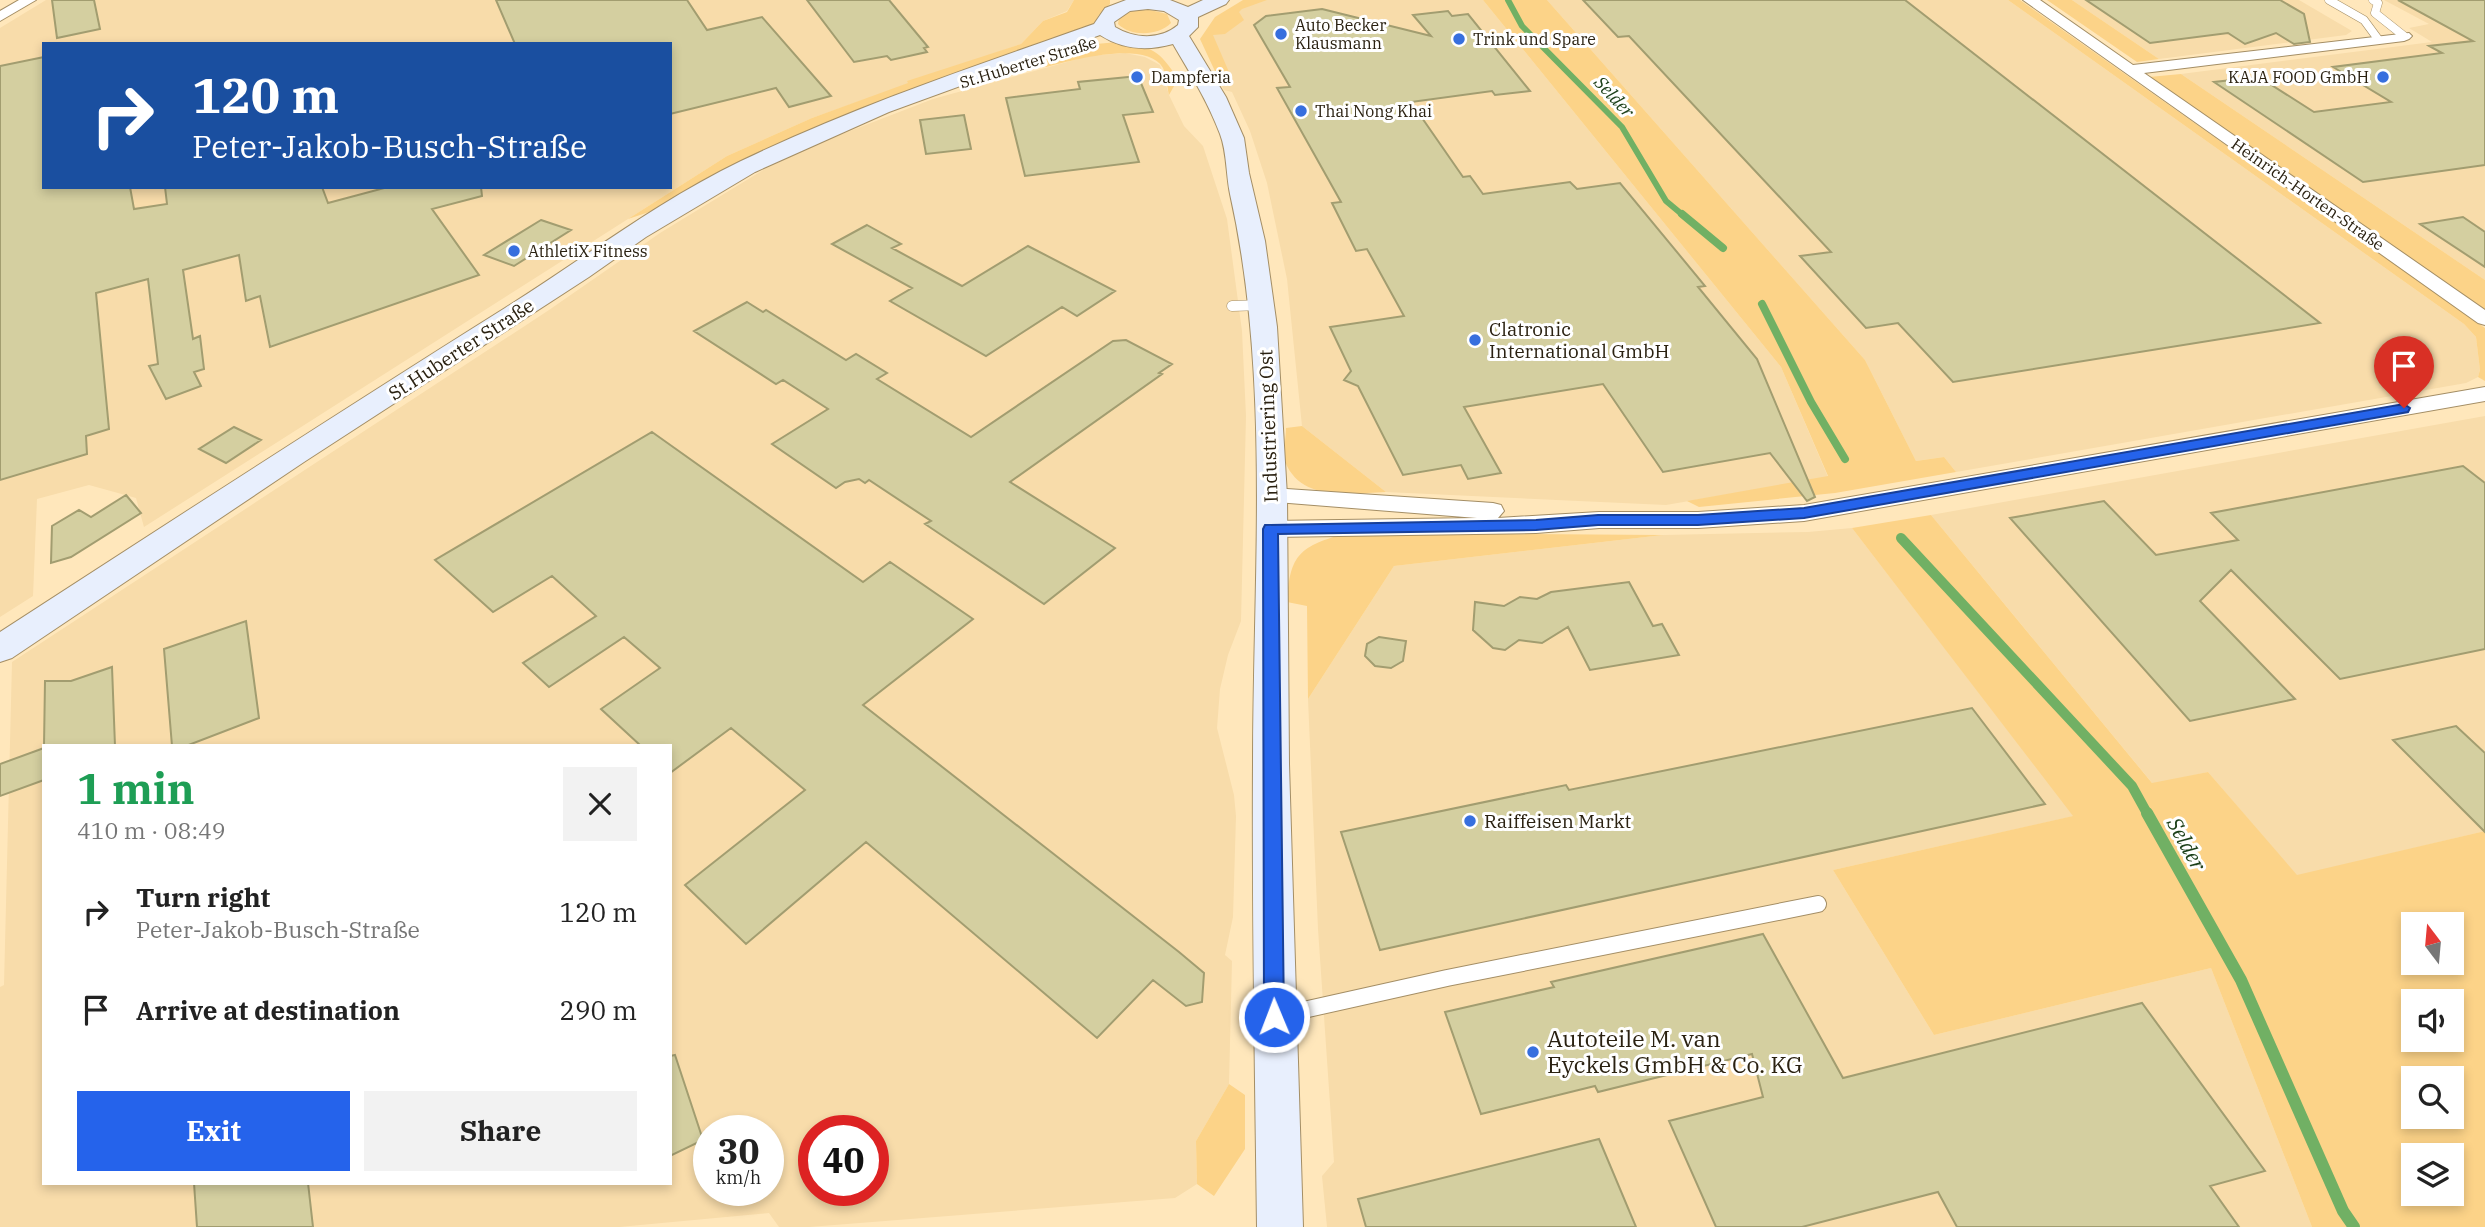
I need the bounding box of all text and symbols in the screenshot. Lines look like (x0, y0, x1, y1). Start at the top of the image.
place label: Auto Becker Klausmann (1295, 15, 1386, 53)
marker: Auto Becker Klausmann (1273, 26, 1289, 42)
place label: Trink und Spare (1473, 29, 1596, 49)
marker: Trink und Spare (1451, 31, 1467, 47)
street label: St.Huberter Straße (957, 32, 1099, 92)
text: 120 m (192, 63, 339, 126)
place label: Dampferia (1151, 67, 1231, 87)
place label: KAJA FOOD GmbH (2228, 67, 2369, 87)
marker: Dampferia (1129, 69, 1145, 85)
marker: KAJA FOOD GmbH (2375, 69, 2391, 85)
icon: right (77, 70, 168, 161)
water label: Selder (1589, 70, 1640, 123)
place label: Thai Nong Khai (1315, 101, 1432, 121)
marker: Thai Nong Khai (1293, 103, 1309, 119)
text: Peter-Jakob-Busch-Straße (192, 125, 587, 167)
street label: Heinrich-Horten-Straße (2228, 134, 2388, 254)
place label: AthletiX Fitness (528, 241, 648, 261)
marker: AthletiX Fitness (506, 243, 522, 259)
street label: St.Huberter Straße (384, 293, 538, 405)
place label: Clatronic International GmbH (1489, 317, 1670, 363)
marker: Clatronic International GmbH (1467, 332, 1483, 348)
pin (2374, 336, 2434, 408)
icon: arrive (2385, 347, 2423, 385)
street label: Industriering Ost (1253, 349, 1283, 503)
text: 1 min (77, 761, 195, 816)
button: close (563, 767, 637, 841)
place label: Raiffeisen Markt (1484, 809, 1631, 833)
water label: Selder (2160, 811, 2213, 876)
marker: Raiffeisen Markt (1462, 813, 1478, 829)
text: 410 m · 08:49 (77, 815, 226, 845)
text: Turn right (136, 880, 270, 914)
icon: right (77, 893, 115, 931)
text: 120 m (559, 895, 637, 929)
north arrow (2401, 912, 2464, 975)
map controls (2401, 912, 2464, 1206)
text: Peter-Jakob-Busch-Straße (136, 914, 420, 944)
position arrow (1237, 980, 1311, 1054)
button: sound (2401, 989, 2464, 1052)
icon: arrive (77, 991, 115, 1029)
text: Arrive at destination (136, 993, 400, 1027)
text: 290 m (559, 993, 637, 1027)
place label: Autoteile M. van Eyckels GmbH & Co. KG (1547, 1023, 1803, 1079)
marker: Autoteile M. van Eyckels GmbH & Co. KG (1525, 1044, 1541, 1060)
button: search (2401, 1066, 2464, 1129)
button: Exit (77, 1091, 350, 1171)
button: Share (364, 1091, 637, 1171)
speed limit sign: 40 (798, 1115, 889, 1206)
text: 30 (717, 1128, 760, 1174)
button: layers (2401, 1143, 2464, 1206)
text: km/h (716, 1166, 761, 1189)

